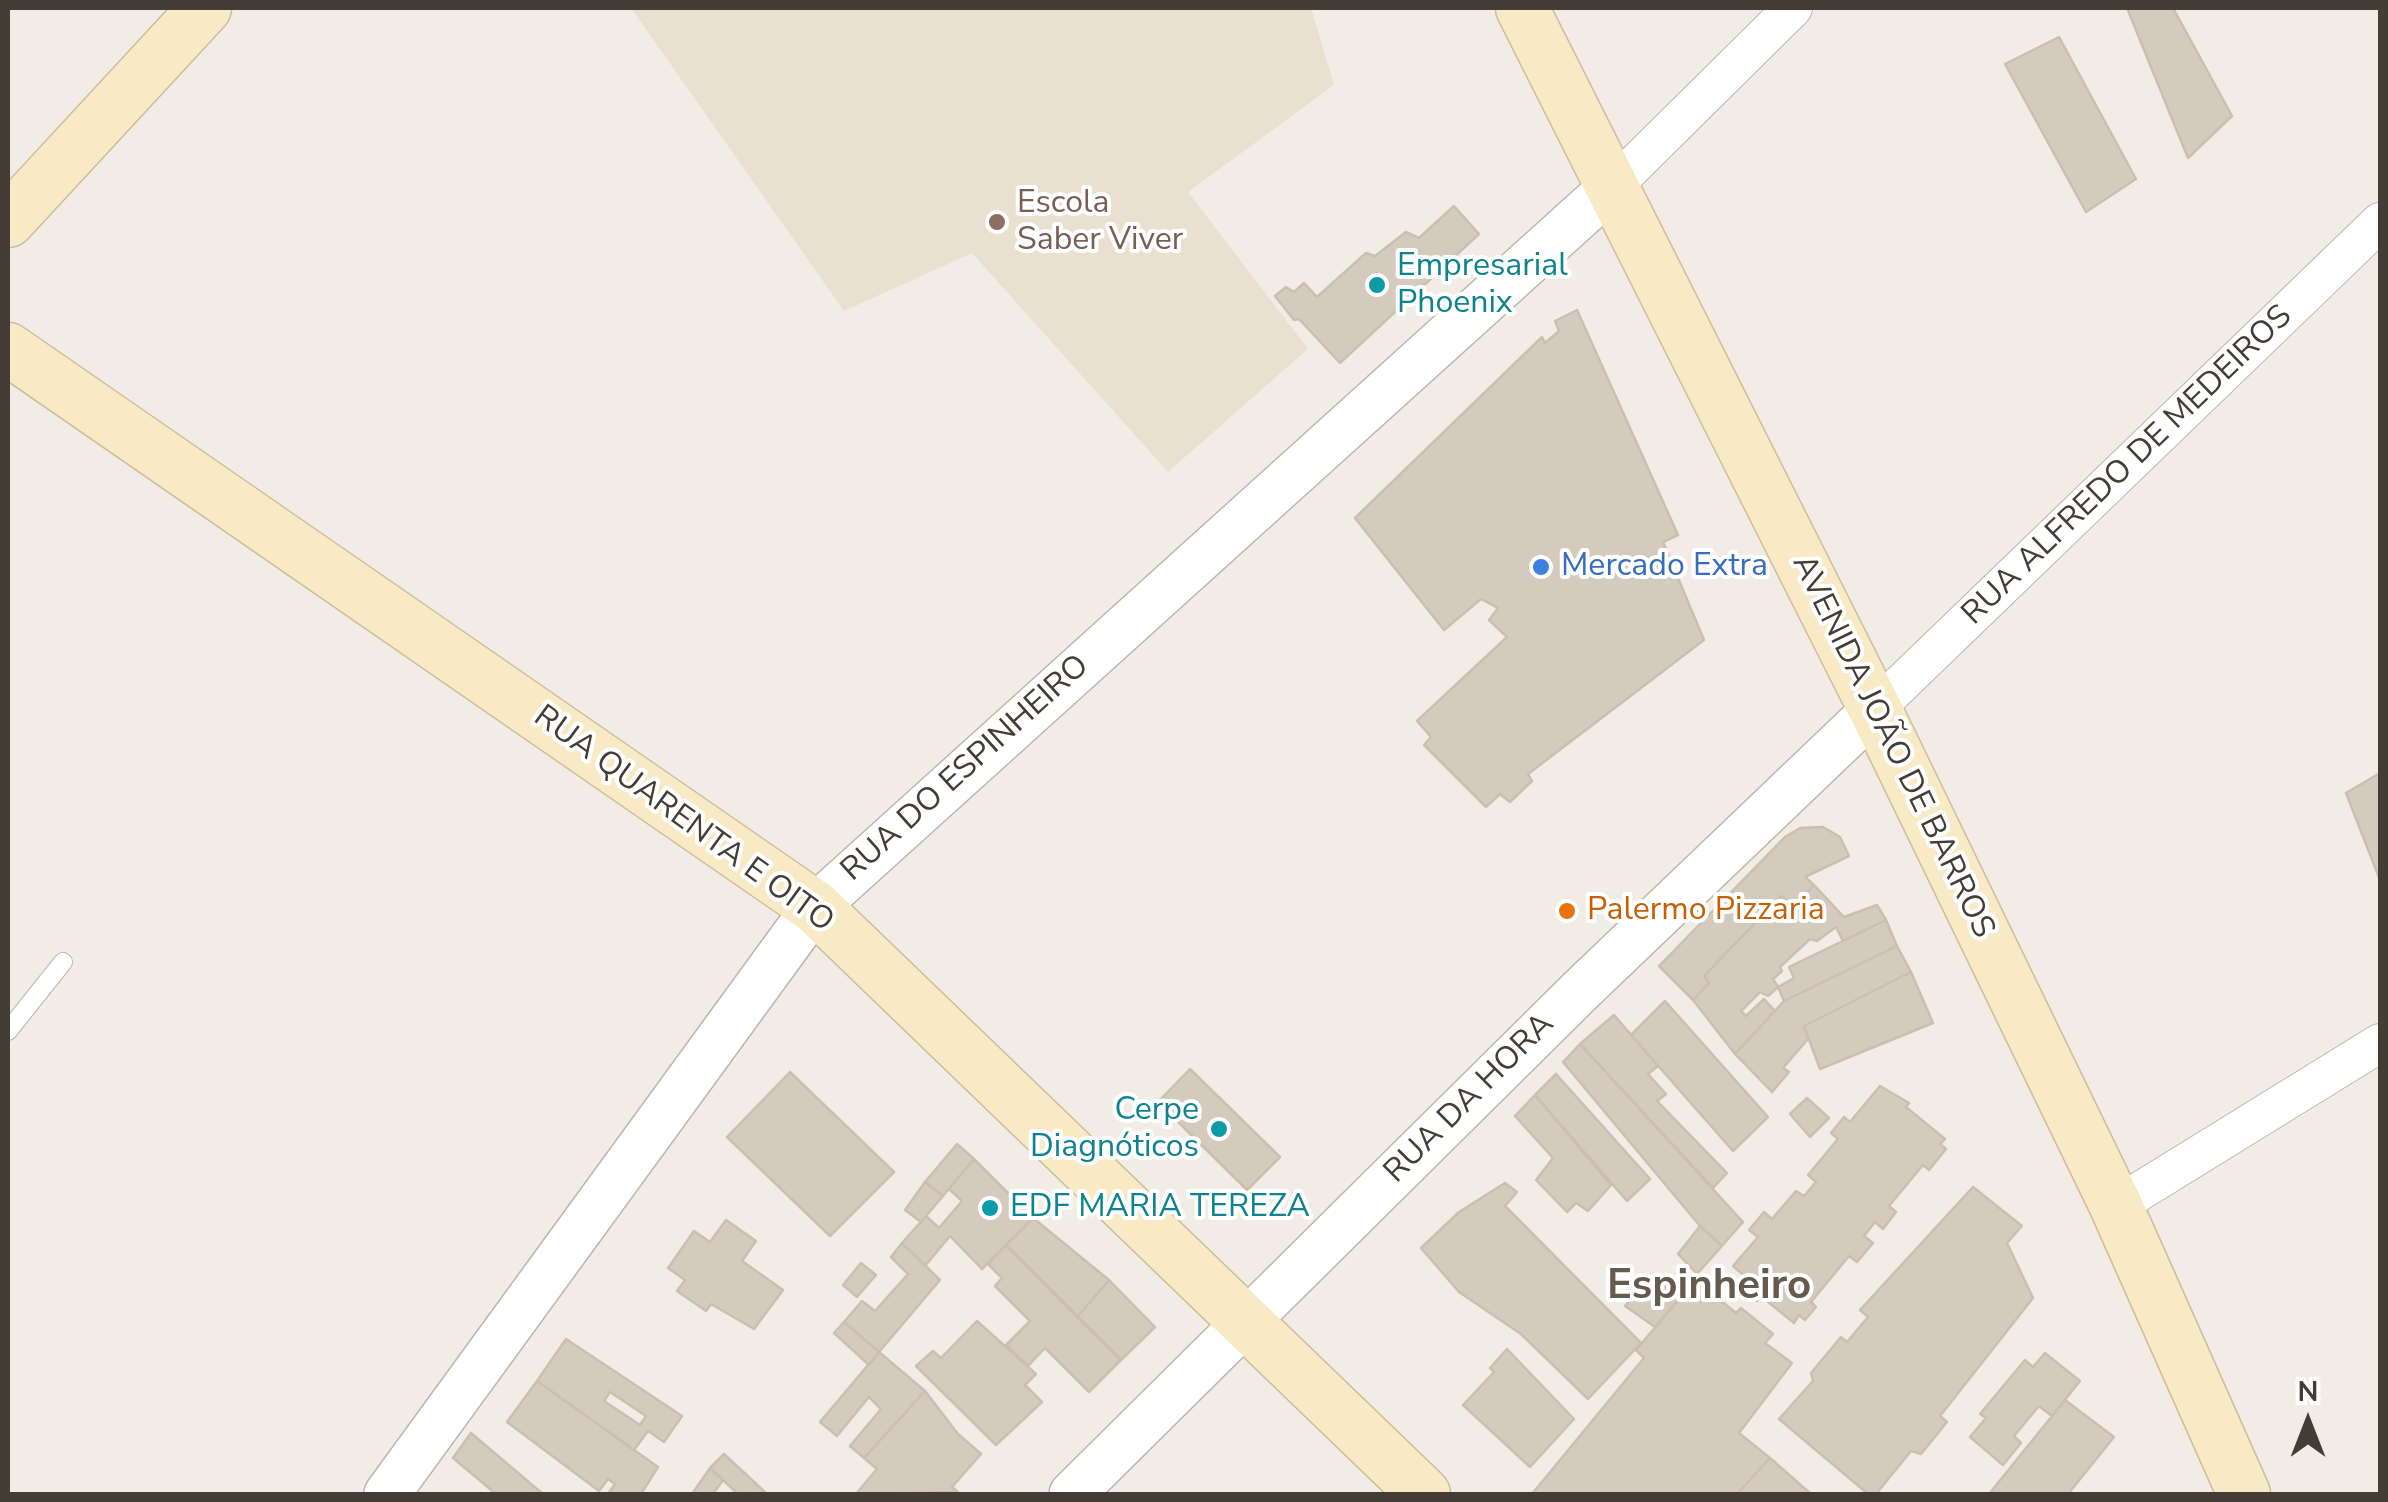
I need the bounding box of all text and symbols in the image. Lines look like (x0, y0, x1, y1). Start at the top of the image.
place label: Escola Saber Viver (1017, 185, 1183, 260)
marker: Escola Saber Viver (986, 211, 1008, 233)
place label: Empresarial Phoenix (1397, 248, 1568, 323)
marker: Empresarial Phoenix (1366, 274, 1388, 296)
street label: RUA ALFREDO DE MEDEIROS (1955, 298, 2301, 634)
place label: Mercado Extra (1561, 548, 1768, 586)
street label: AVENIDA JOÃO DE BARROS (1782, 549, 2002, 945)
marker: Mercado Extra (1530, 556, 1552, 578)
street label: RUA DO ESPINHEIRO (834, 648, 1098, 890)
street label: RUA QUARENTA E OITO (526, 698, 840, 942)
place label: Palermo Pizzaria (1587, 892, 1825, 930)
marker: Palermo Pizzaria (1556, 900, 1578, 922)
street label: RUA DA HORA (1377, 1006, 1563, 1192)
place label: Cerpe Diagnóticos (1030, 1092, 1199, 1167)
marker: Cerpe Diagnóticos (1208, 1118, 1230, 1140)
place label: EDF MARIA TEREZA (1010, 1189, 1310, 1227)
marker: EDF MARIA TEREZA (979, 1197, 1001, 1219)
district label: Espinheiro (1607, 1263, 1811, 1313)
north arrow (2258, 1372, 2358, 1472)
text: N (2298, 1373, 2318, 1411)

